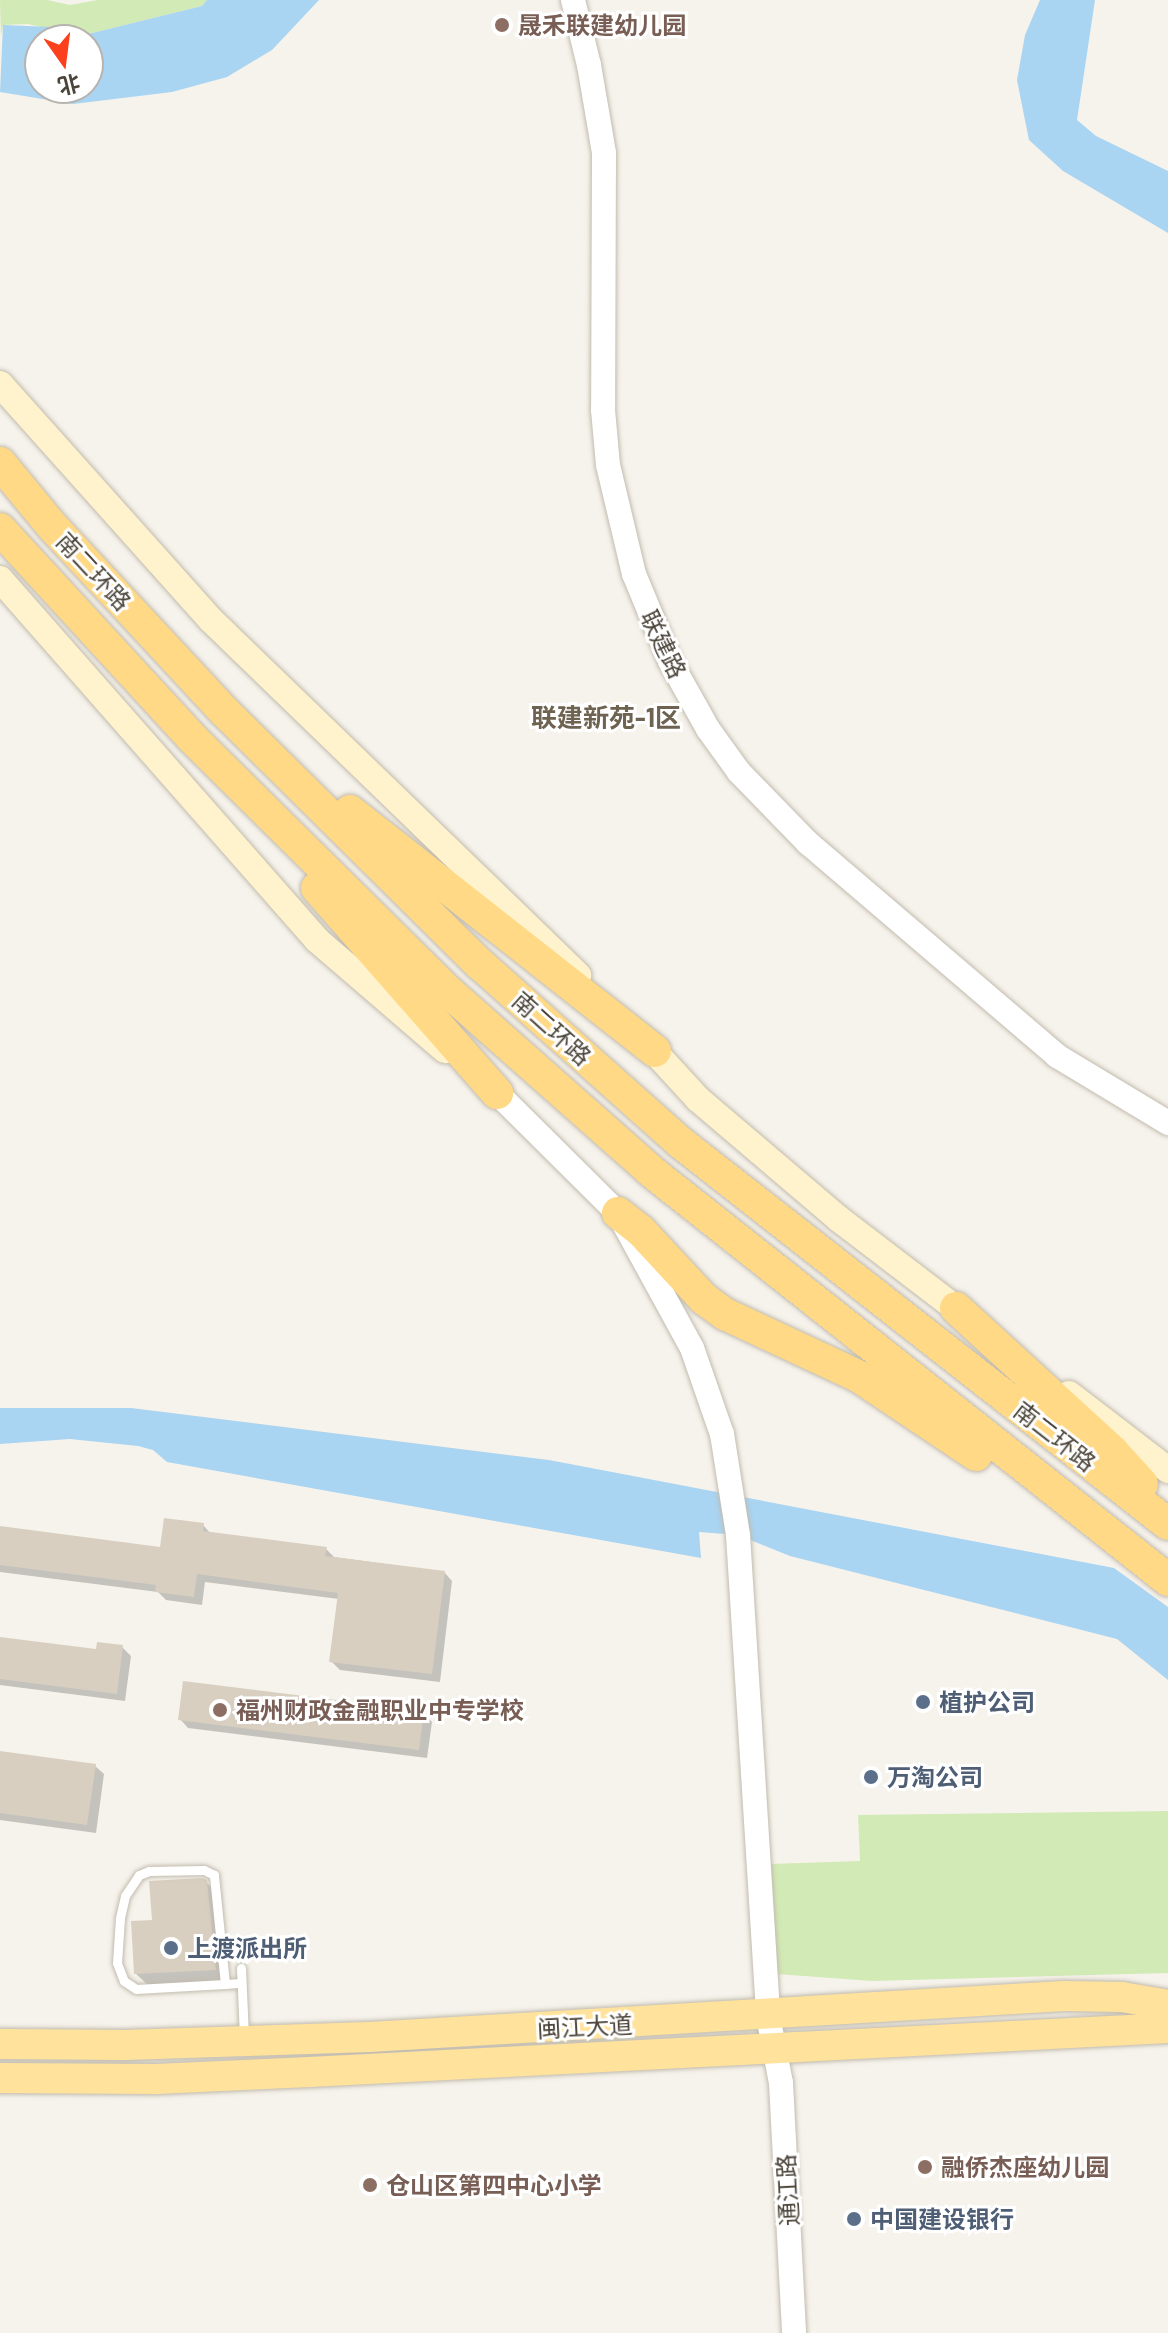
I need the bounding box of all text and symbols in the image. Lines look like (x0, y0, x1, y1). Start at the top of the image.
place label: 晟禾联建幼儿园 (518, 11, 686, 39)
marker: 晟禾联建幼儿园 (493, 16, 511, 34)
north arrow (24, 24, 104, 104)
text: 北 (56, 70, 83, 101)
street label: 南二环路 (51, 526, 137, 616)
street label: 联建路 (635, 605, 693, 683)
district label: 联建新苑-1区 (531, 701, 681, 733)
street label: 南二环路 (507, 985, 597, 1071)
street label: 南二环路 (1008, 1395, 1102, 1477)
place label: 植护公司 (939, 1688, 1035, 1716)
marker: 植护公司 (914, 1693, 932, 1711)
place label: 福州财政金融职业中专学校 (236, 1696, 524, 1724)
marker: 福州财政金融职业中专学校 (211, 1701, 229, 1719)
place label: 万淘公司 (887, 1763, 983, 1791)
marker: 万淘公司 (862, 1768, 880, 1786)
place label: 上渡派出所 (187, 1934, 307, 1962)
marker: 上渡派出所 (162, 1939, 180, 1957)
street label: 闽江大道 (536, 2009, 634, 2043)
street label: 通江路 (771, 2153, 803, 2227)
place label: 融侨杰座幼儿园 (941, 2153, 1109, 2181)
marker: 融侨杰座幼儿园 (916, 2158, 934, 2176)
place label: 仓山区第四中心小学 (386, 2171, 602, 2199)
marker: 仓山区第四中心小学 (361, 2176, 379, 2194)
place label: 中国建设银行 (870, 2205, 1014, 2233)
marker: 中国建设银行 (845, 2210, 863, 2228)

